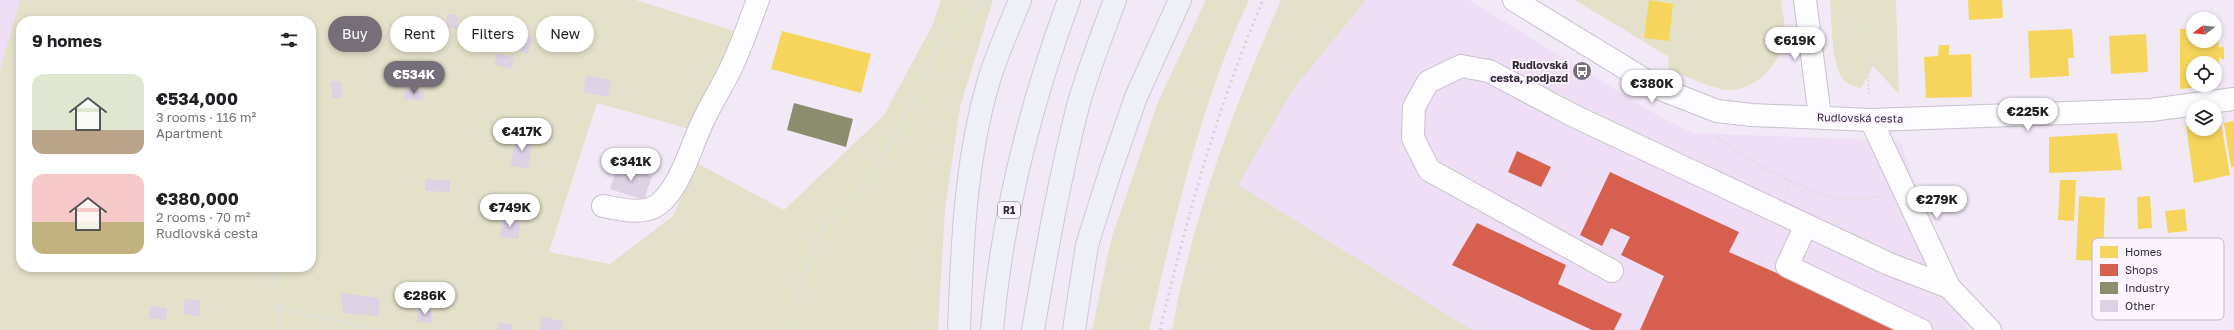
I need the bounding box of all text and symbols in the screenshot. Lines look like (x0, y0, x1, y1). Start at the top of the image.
north arrow (2186, 12, 2222, 48)
map controls (2186, 12, 2222, 136)
chip: Buy (328, 16, 382, 52)
chip: Rent (390, 16, 449, 52)
chip: Filters (457, 16, 528, 52)
chip: New (536, 16, 594, 52)
pin: €619K (1767, 27, 1823, 61)
icon: filters (278, 29, 300, 51)
text: 9 homes (32, 30, 102, 51)
text: €619K (1774, 32, 1816, 48)
button: locate (2186, 56, 2222, 92)
place label: Rudlovská cesta, podjazd (1490, 58, 1568, 84)
bus stop icon: Rudlovská cesta, podjazd (1571, 60, 1593, 82)
pin: €534K (386, 61, 442, 95)
text: €534K (393, 66, 435, 82)
pin: €380K (1624, 70, 1680, 104)
text: €380K (1630, 75, 1674, 91)
text: €534,000 (156, 88, 238, 109)
icon: home (64, 90, 112, 138)
pin: €225K (2000, 98, 2056, 132)
button: layers (2186, 100, 2222, 136)
text: €225K (2007, 103, 2049, 119)
text: 3 rooms · 116 m² (156, 109, 256, 125)
street label: Rudlovská cesta (1817, 110, 1903, 125)
pin: €417K (494, 118, 550, 152)
text: €417K (502, 123, 542, 139)
text: Apartment (156, 125, 223, 141)
pin: €341K (603, 148, 659, 182)
text: €341K (610, 153, 652, 169)
pin: €279K (1909, 186, 1965, 220)
text: €380,000 (156, 188, 239, 209)
icon: home (64, 190, 112, 238)
text: €279K (1916, 191, 1958, 207)
pin: €749K (482, 194, 538, 228)
text: €749K (489, 199, 531, 215)
road number: R1 (998, 202, 1020, 218)
text: 2 rooms · 70 m² (156, 209, 251, 225)
text: Rudlovská cesta (156, 225, 258, 241)
legend (2092, 238, 2224, 320)
text: Homes (2125, 245, 2162, 258)
text: Shops (2125, 263, 2158, 276)
text: Industry (2125, 281, 2170, 294)
pin: €286K (397, 282, 453, 316)
text: €286K (403, 287, 447, 303)
text: Other (2125, 299, 2156, 312)

